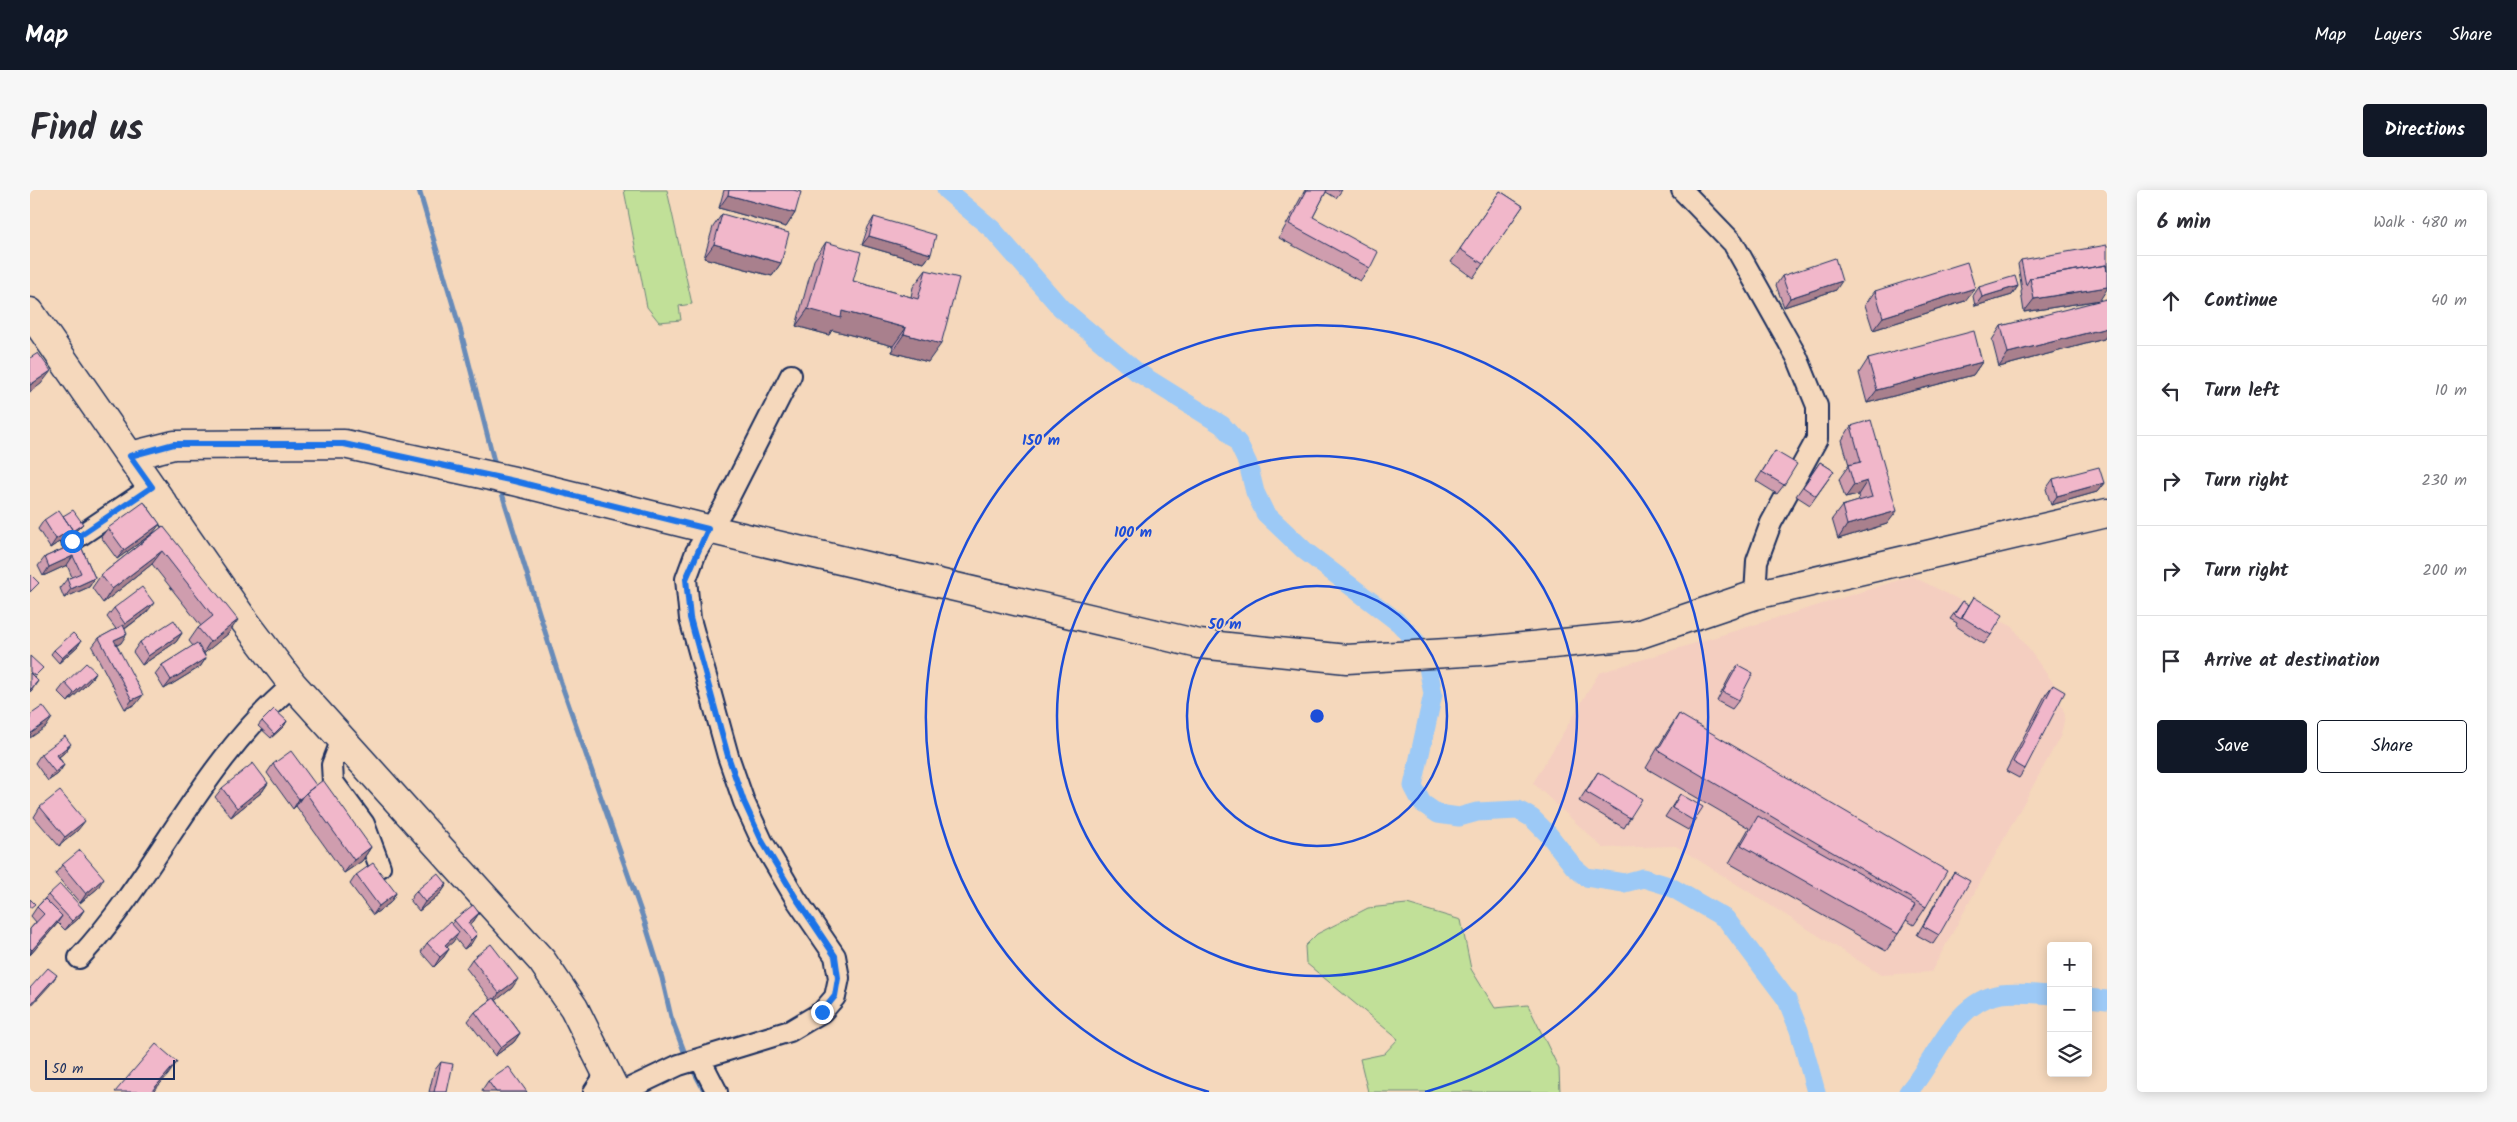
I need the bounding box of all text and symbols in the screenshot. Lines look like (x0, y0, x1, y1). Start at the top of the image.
text: Map (25, 16, 68, 55)
text: Map (2315, 21, 2346, 50)
text: Layers (2374, 21, 2422, 50)
text: Share (2450, 21, 2492, 50)
text: Find us (30, 102, 143, 158)
button: Directions (2363, 104, 2487, 157)
text: 6 min (2157, 206, 2211, 239)
text: Walk · 480 m (2373, 210, 2467, 235)
text: Continue (2204, 286, 2277, 316)
icon: ahead (2157, 287, 2185, 315)
text: 40 m (2431, 288, 2467, 313)
text: Turn left (2204, 376, 2279, 406)
icon: left (2157, 377, 2185, 405)
text: 10 m (2435, 378, 2467, 403)
text: 150 m (1022, 429, 1060, 453)
text: Turn right (2204, 466, 2289, 496)
icon: right (2157, 467, 2185, 495)
text: 230 m (2421, 468, 2467, 493)
text: 100 m (1114, 521, 1152, 545)
route start (61, 530, 84, 553)
text: Turn right (2204, 556, 2289, 586)
icon: right (2157, 557, 2185, 585)
text: 200 m (2423, 558, 2467, 583)
text: 50 m (1207, 613, 1242, 637)
text: Arrive at destination (2204, 646, 2380, 676)
icon: arrive (2157, 647, 2185, 675)
centre of rings (1308, 707, 1326, 725)
button: Save (2157, 720, 2307, 773)
button: Share (2317, 720, 2467, 773)
map controls (2047, 942, 2092, 1077)
button: + (2047, 942, 2092, 987)
button: − (2047, 987, 2092, 1032)
route end (811, 1001, 834, 1024)
button: layers (2047, 1032, 2092, 1077)
scale bar (45, 1057, 175, 1080)
text: 50 m (52, 1058, 83, 1080)

